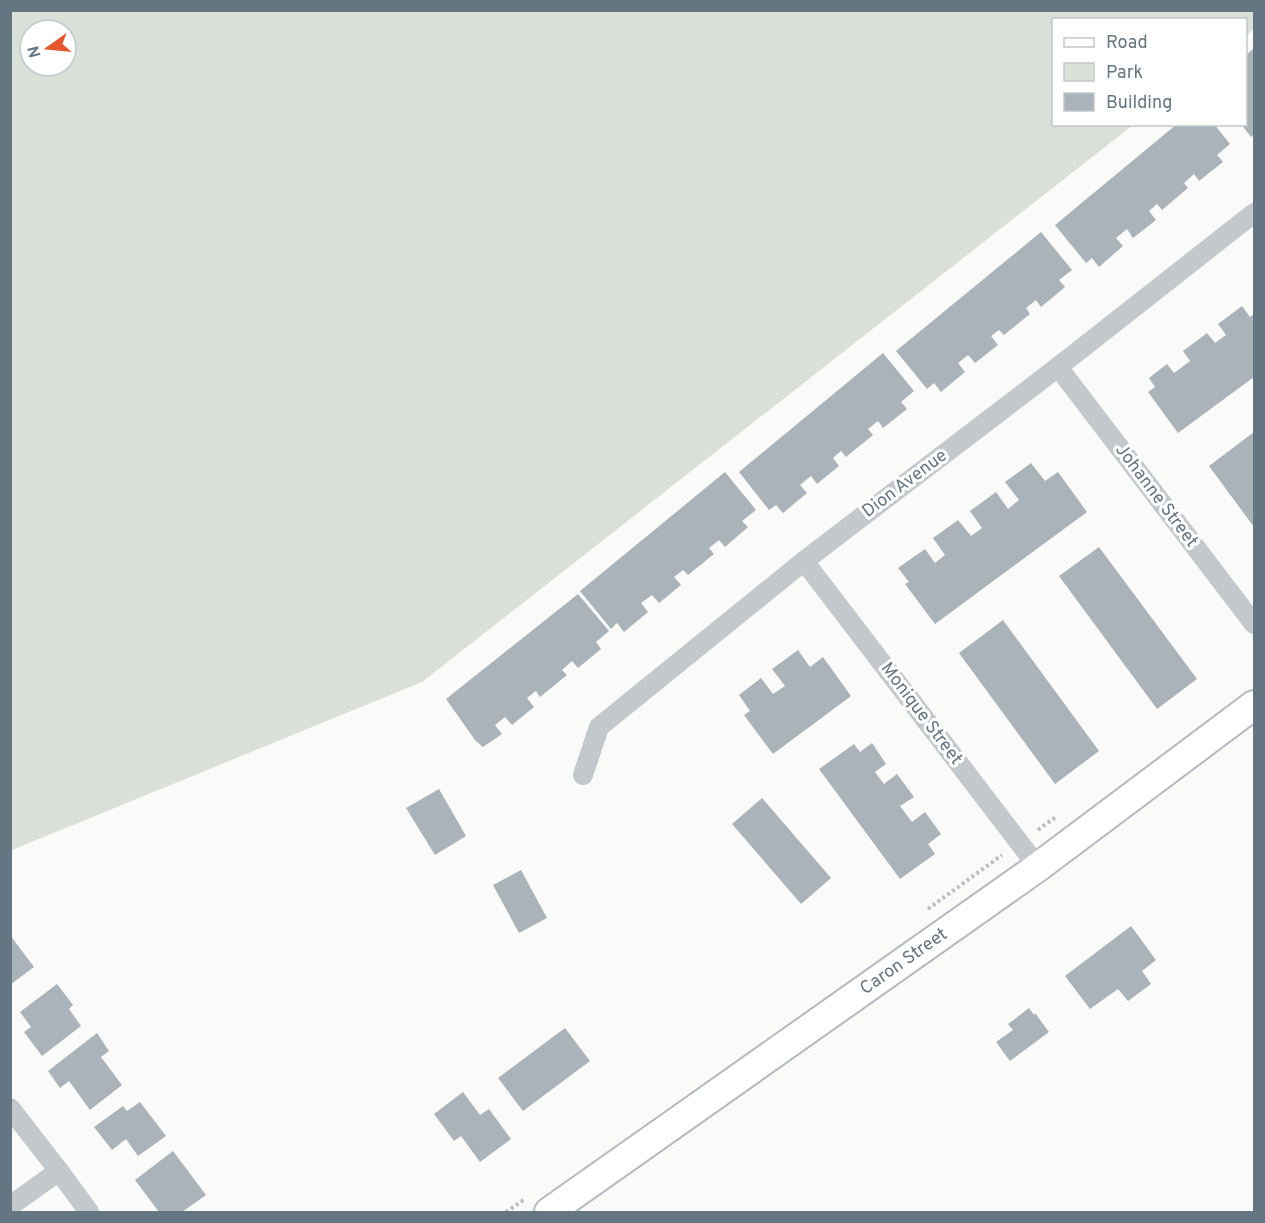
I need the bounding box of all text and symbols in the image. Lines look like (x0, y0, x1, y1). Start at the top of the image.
north arrow (18, 18, 78, 78)
legend (1052, 18, 1247, 126)
text: Road (1106, 32, 1148, 55)
text: N (24, 43, 47, 60)
text: Park (1106, 62, 1143, 85)
text: Building (1106, 92, 1172, 115)
street label: Johanne Street (1109, 440, 1203, 552)
street label: Dion Avenue (858, 445, 952, 523)
street label: Monique Street (875, 658, 967, 770)
street label: Caron Street (856, 923, 952, 1001)

